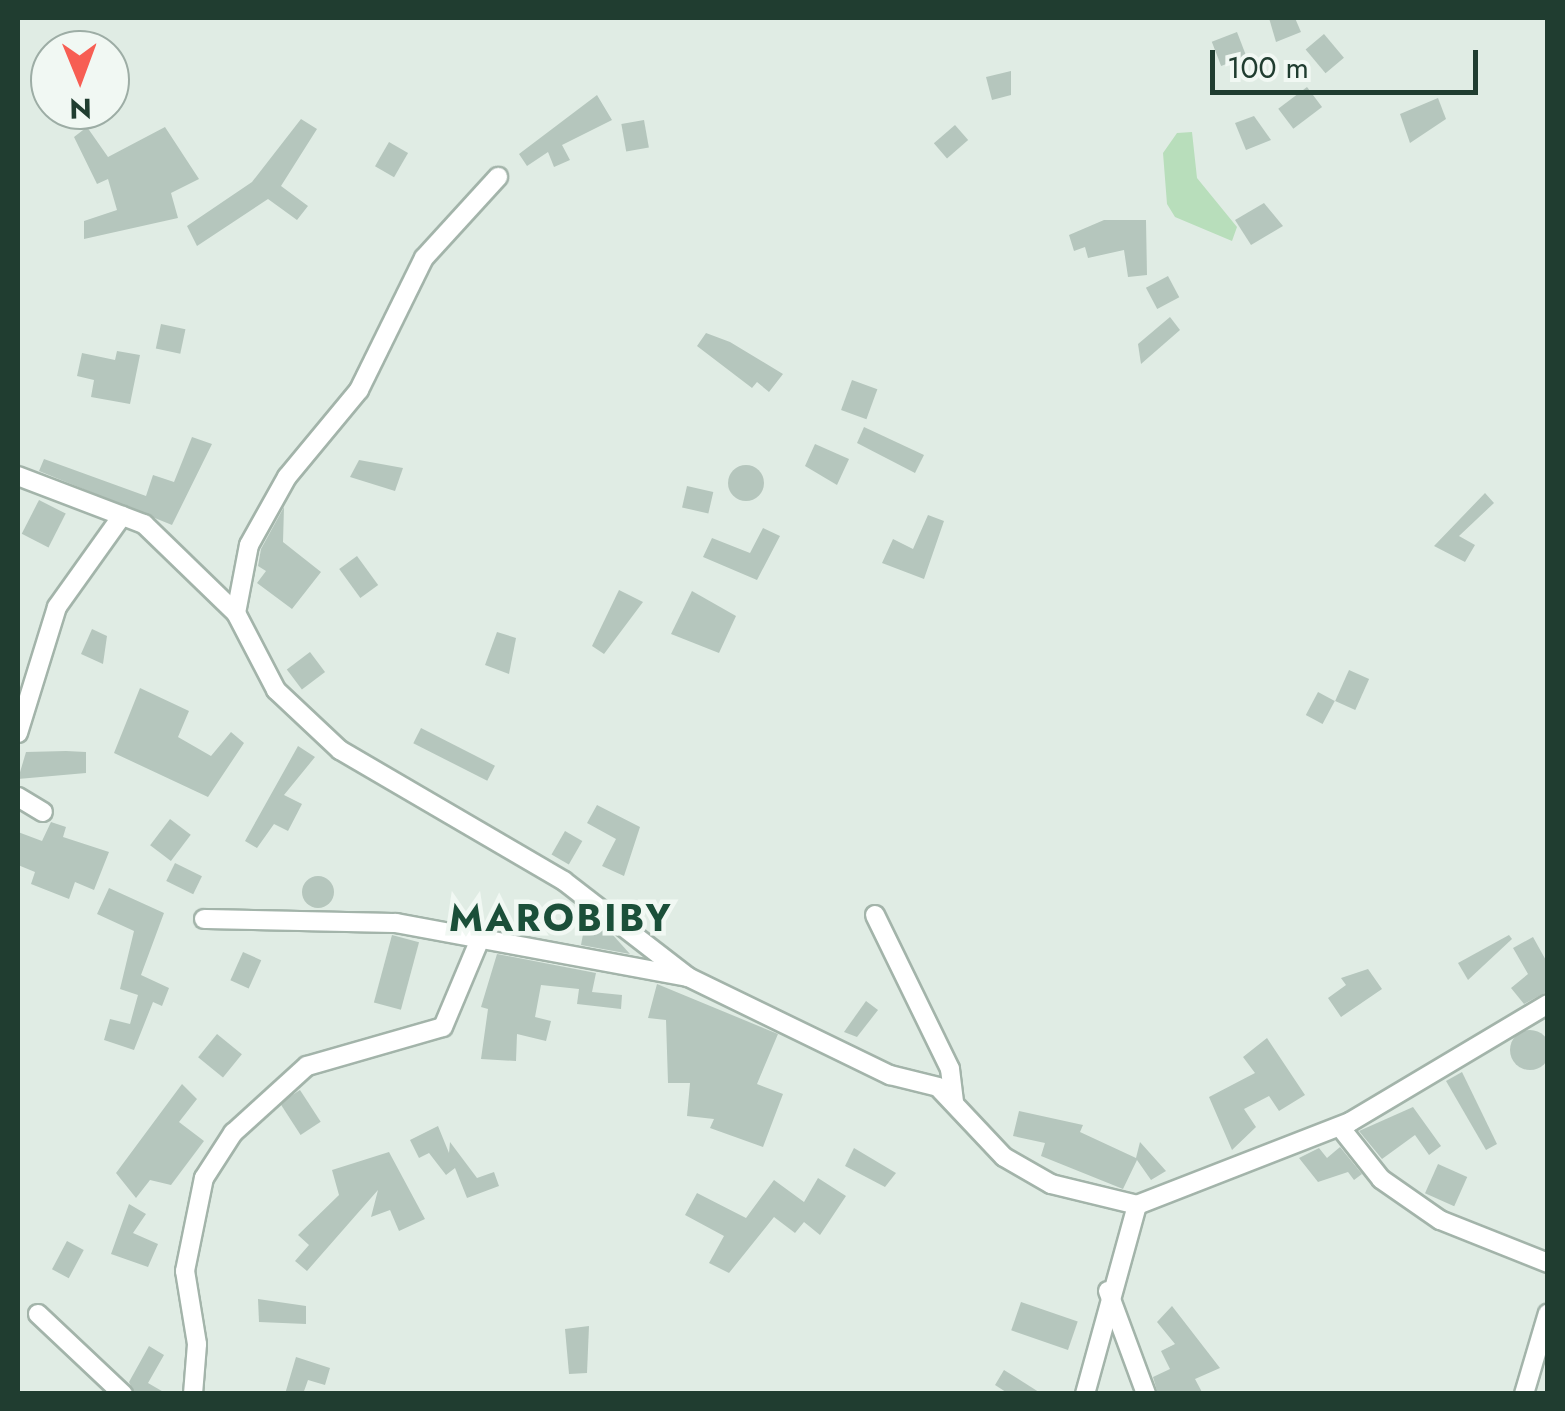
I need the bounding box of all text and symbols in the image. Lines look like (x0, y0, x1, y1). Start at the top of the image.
north arrow (30, 30, 130, 130)
scale bar (1215, 30, 1482, 92)
text: 100 m (1227, 46, 1309, 89)
text: N (69, 88, 92, 129)
district label: MAROBIBY (449, 895, 673, 941)

